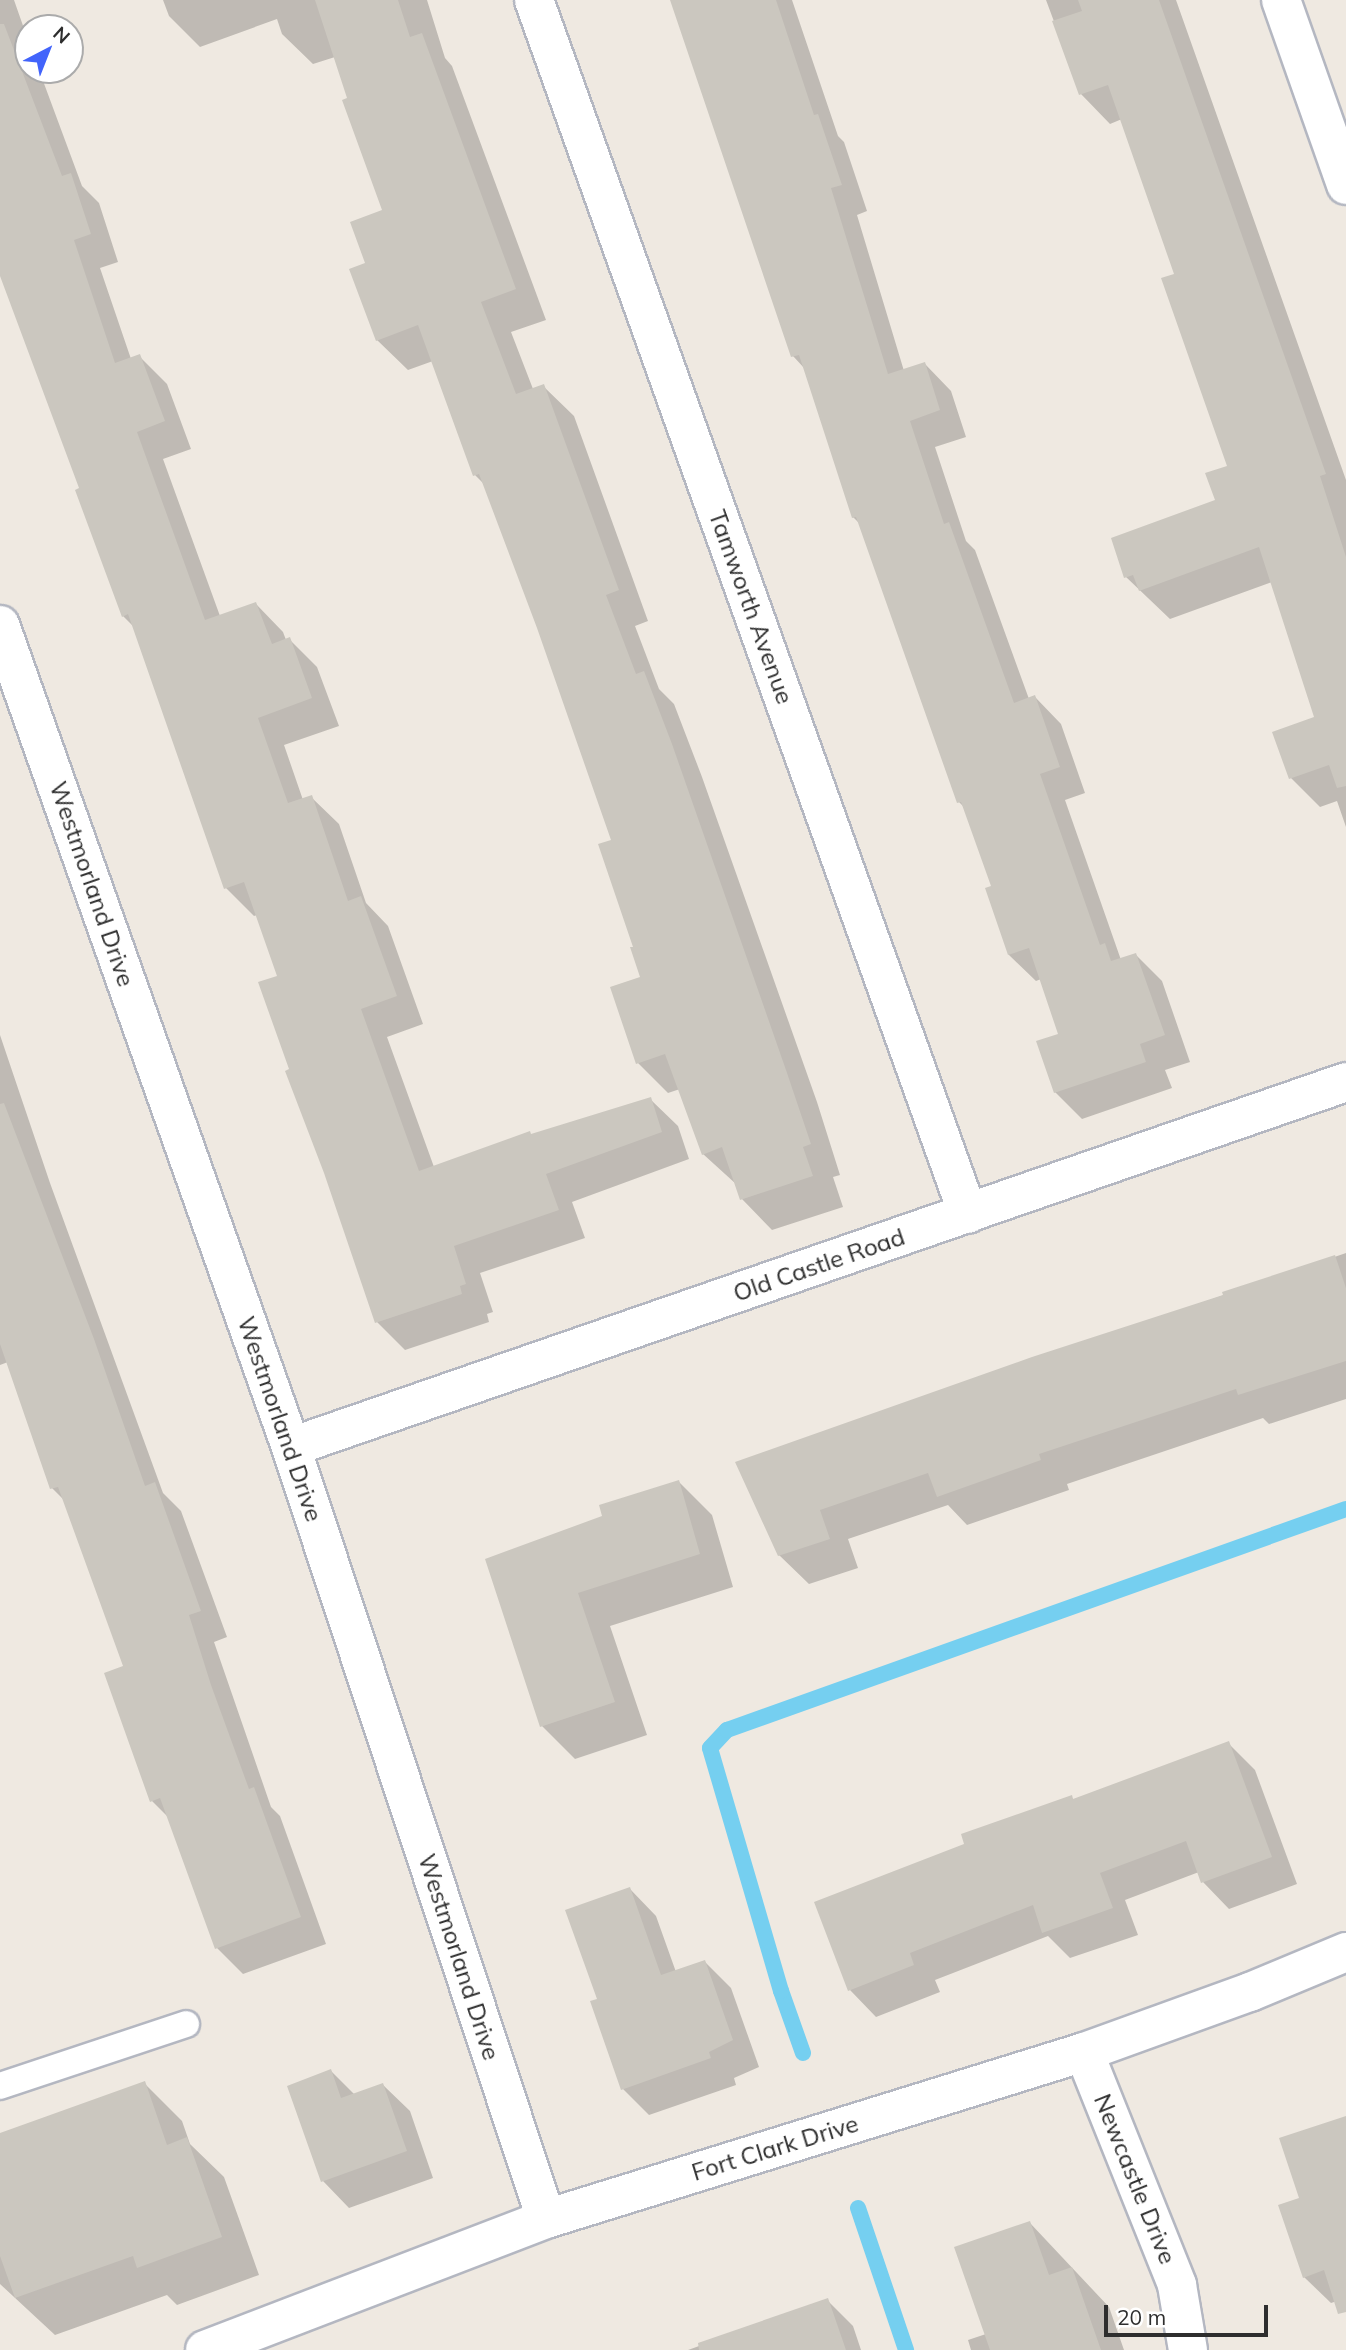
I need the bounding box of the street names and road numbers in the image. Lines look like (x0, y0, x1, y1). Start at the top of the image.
street label: Tamworth Avenue (703, 506, 799, 708)
street label: Westmorland Drive (43, 778, 141, 990)
street label: Old Castle Road (730, 1222, 908, 1308)
street label: Westmorland Drive (231, 1313, 329, 1525)
street label: Westmorland Drive (412, 1850, 506, 2064)
street label: Newcastle Drive (1088, 2090, 1182, 2268)
street label: Fort Clark Drive (688, 2109, 862, 2187)

